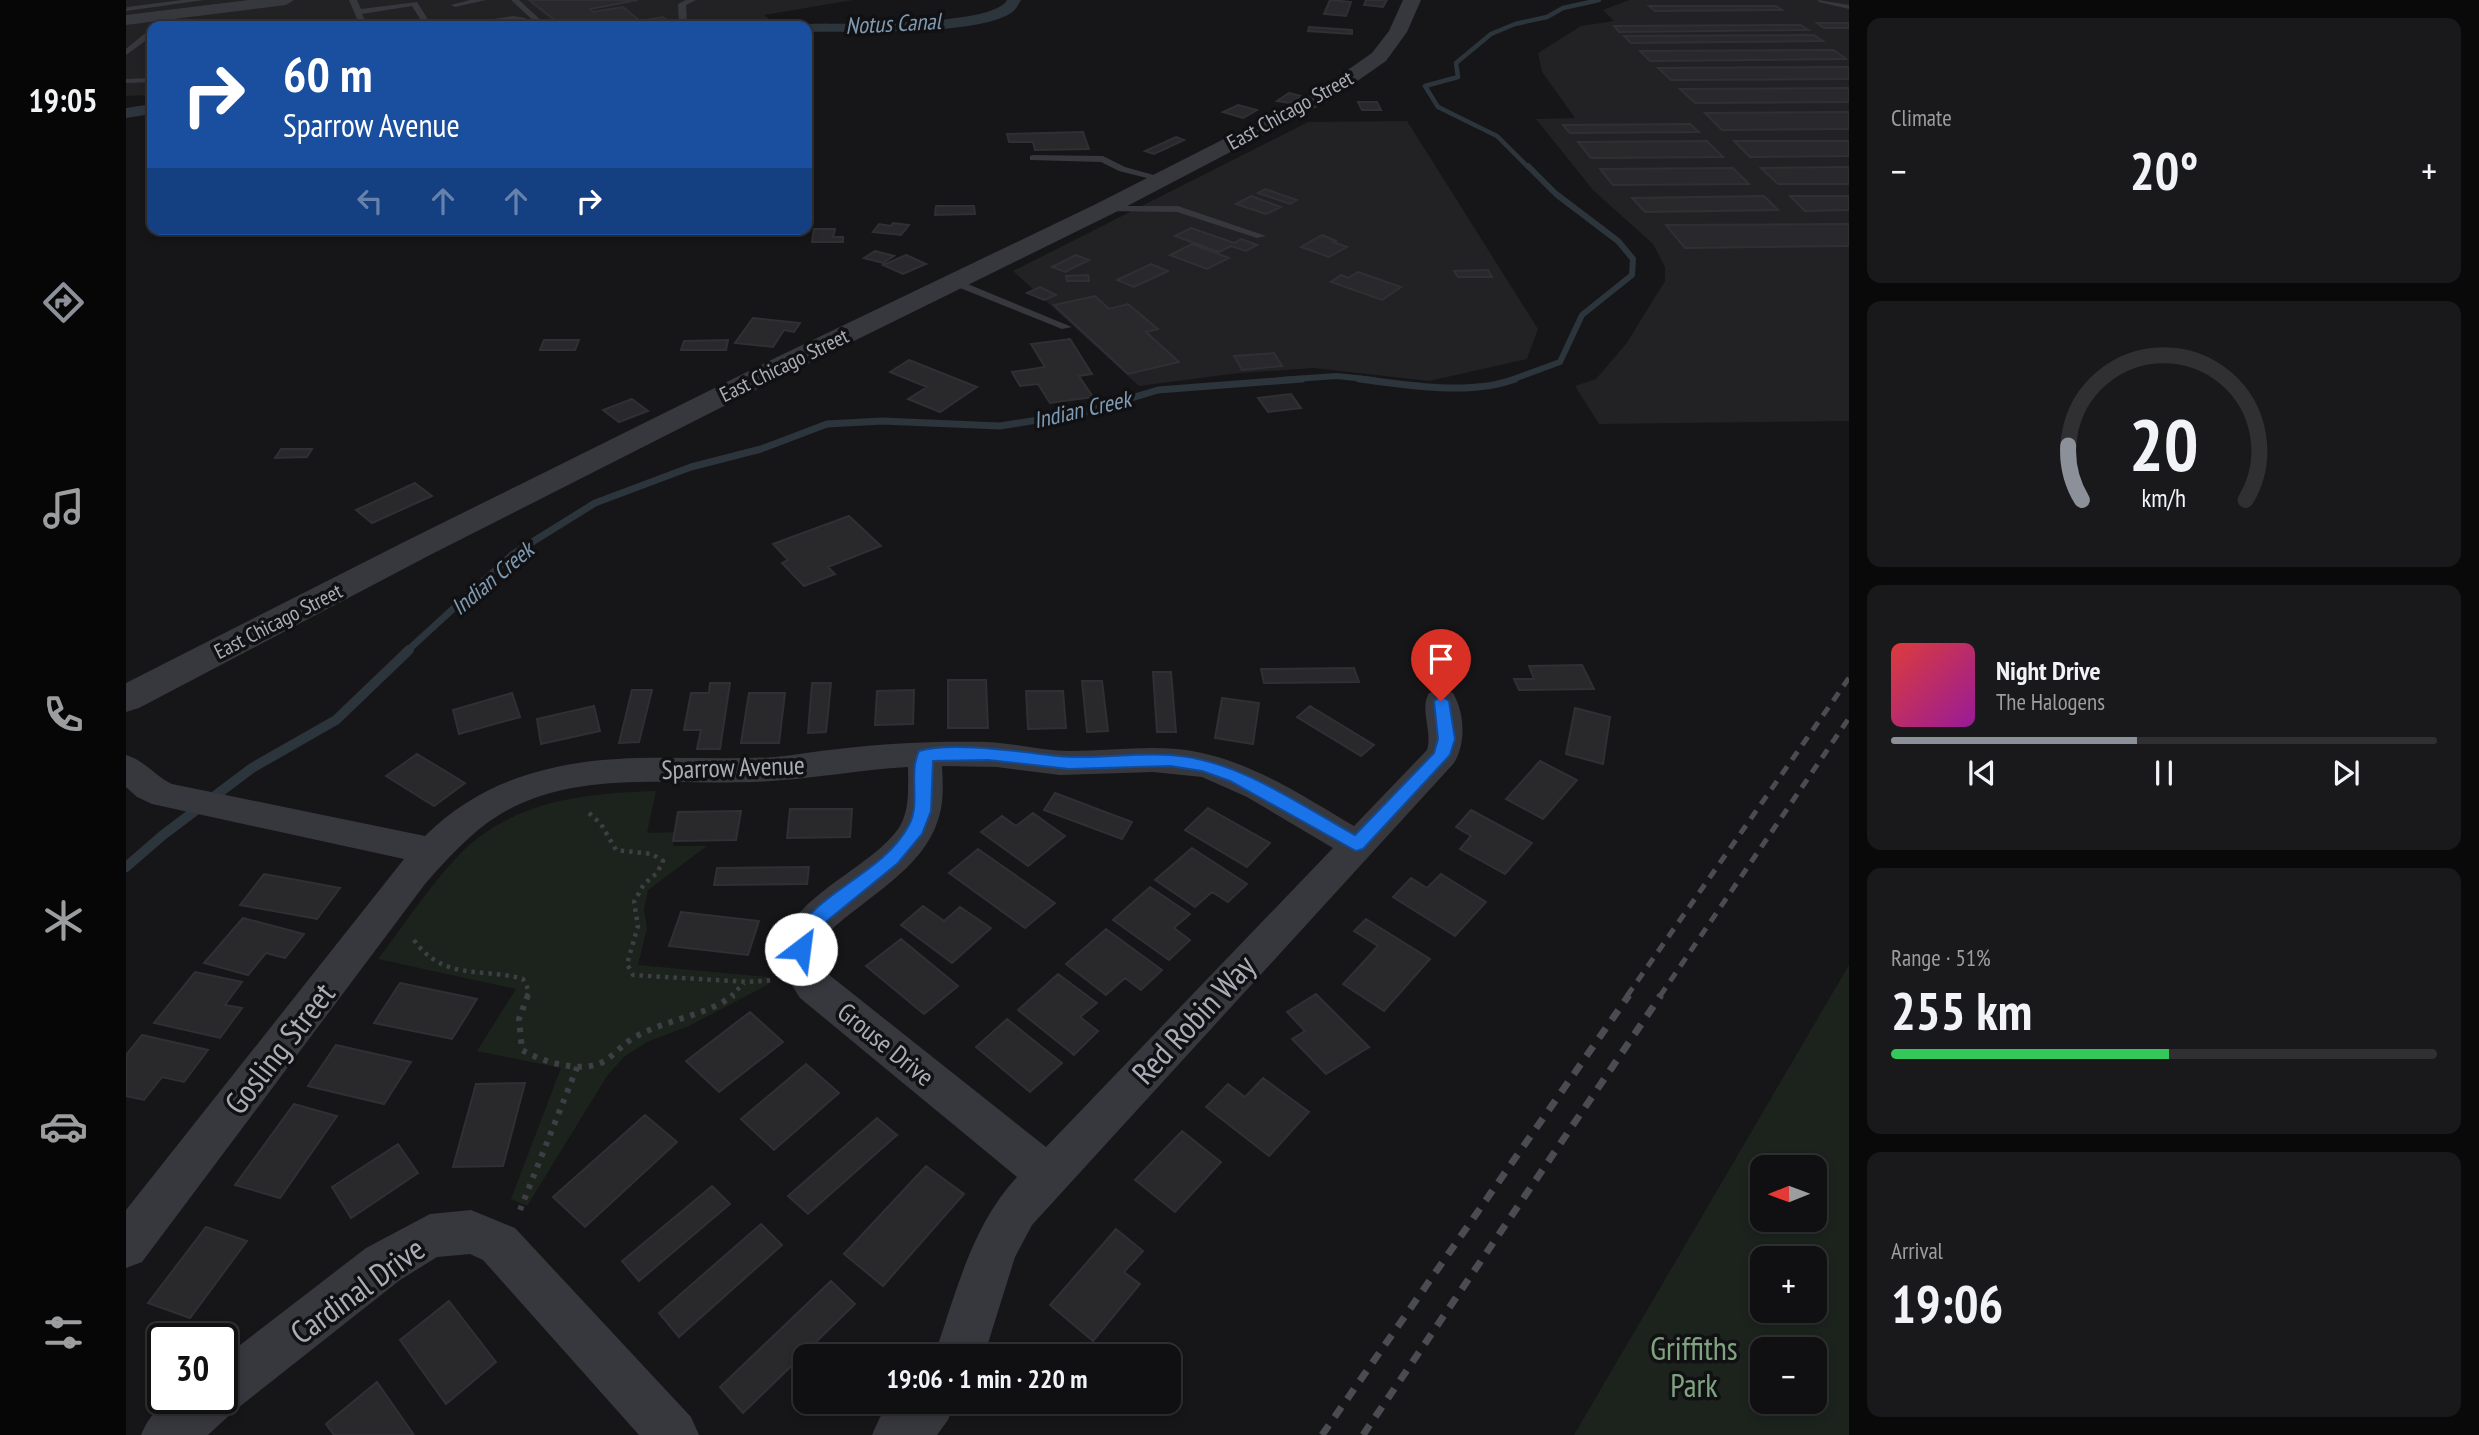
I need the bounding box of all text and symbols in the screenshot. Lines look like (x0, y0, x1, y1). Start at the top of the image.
water label: Notus Canal (845, 6, 944, 40)
text: 60 m (283, 42, 372, 106)
icon: right (168, 49, 259, 140)
street label: East Chicago Street (1222, 64, 1358, 156)
text: 19:05 (28, 79, 98, 121)
text: Climate (1891, 103, 1952, 132)
text: Sparrow Avenue (283, 104, 460, 146)
text: 20° (2130, 137, 2198, 204)
text: − (1891, 146, 1907, 195)
text: + (2421, 146, 2437, 195)
icon: left (351, 182, 389, 220)
icon: ahead (424, 182, 462, 220)
icon: ahead (497, 182, 535, 220)
icon: right (570, 182, 608, 220)
icon: directions (39, 278, 88, 327)
street label: East Chicago Street (715, 322, 853, 408)
water label: Indian Creek (1031, 383, 1136, 434)
text: 20 (2129, 397, 2199, 491)
text: km/h (2142, 482, 2186, 514)
icon: music (39, 484, 88, 533)
water label: Indian Creek (445, 533, 542, 621)
street label: East Chicago Street (209, 577, 347, 665)
pin (1411, 629, 1471, 701)
icon: arrive (1422, 640, 1460, 678)
text: Night Drive (1996, 654, 2101, 687)
text: The Halogens (1996, 687, 2105, 716)
icon: phone (39, 690, 88, 739)
street label: Sparrow Avenue (661, 748, 805, 786)
icon: previous (1963, 754, 2001, 792)
icon: pause (2145, 754, 2183, 792)
icon: next (2327, 754, 2365, 792)
icon: climate (39, 896, 88, 945)
position arrow (764, 912, 838, 986)
text: Range · 51% (1891, 943, 1991, 972)
street label: Red Robin Way (1122, 945, 1264, 1093)
street label: Gosling Street (215, 974, 344, 1122)
text: 255 km (1891, 977, 2032, 1044)
street label: Grouse Drive (831, 995, 941, 1093)
icon: car (39, 1102, 88, 1151)
north arrow (1750, 1155, 1827, 1232)
map controls (1750, 1155, 1827, 1414)
street label: Cardinal Drive (282, 1227, 432, 1353)
text: Arrival (1891, 1236, 1943, 1265)
button: + (1750, 1246, 1827, 1323)
text: 19:06 (1891, 1270, 2003, 1337)
icon: filters (39, 1308, 88, 1357)
speed limit sign: 30 (147, 1323, 238, 1414)
park label: Griffiths Park (1650, 1327, 1738, 1406)
button: − (1750, 1337, 1827, 1414)
text: 19:06 · 1 min · 220 m (887, 1362, 1087, 1395)

